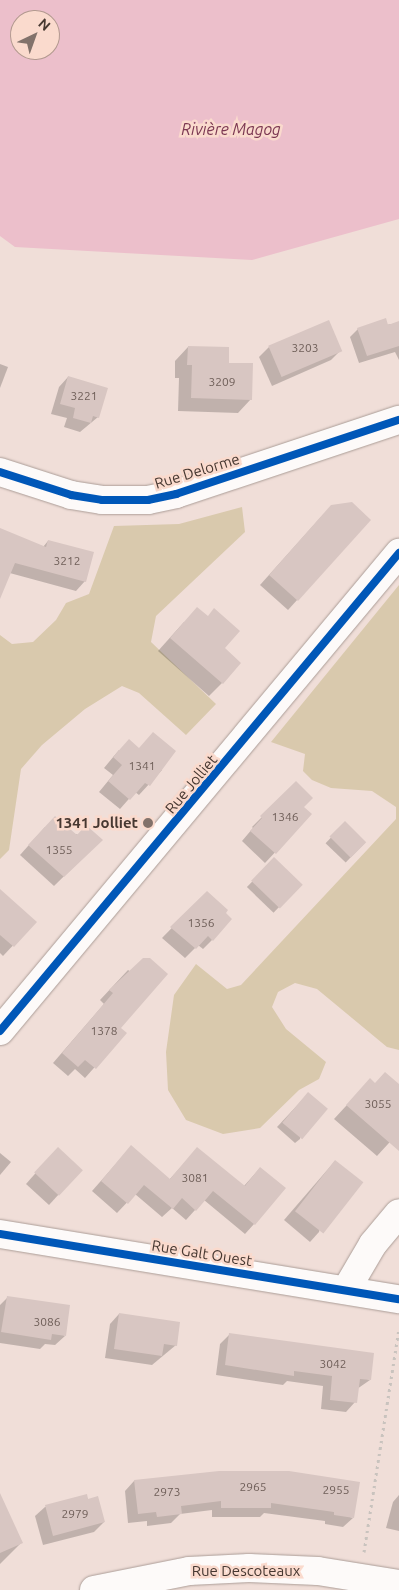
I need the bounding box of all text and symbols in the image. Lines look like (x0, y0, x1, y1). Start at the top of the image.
north arrow (10, 10, 60, 60)
text: N (35, 15, 54, 34)
water label: Rivière Magog (181, 119, 281, 139)
house number: 3203 (291, 341, 319, 355)
house number: 3209 (208, 375, 236, 389)
house number: 3221 (70, 389, 98, 403)
street label: Rue Delorme (152, 450, 242, 492)
house number: 3212 (53, 554, 81, 568)
street label: Rue Jolliet (161, 751, 221, 817)
house number: 1341 (128, 759, 156, 773)
house number: 1346 (271, 810, 299, 824)
place label: 1341 Jolliet (55, 814, 138, 832)
marker: 1341 Jolliet (142, 817, 154, 829)
house number: 1355 (45, 843, 73, 857)
house number: 1356 (187, 916, 215, 930)
house number: 1378 (90, 1024, 118, 1038)
house number: 3055 (364, 1097, 392, 1111)
house number: 3081 (181, 1171, 209, 1185)
street label: Rue Galt Ouest (151, 1236, 253, 1270)
house number: 3086 (33, 1315, 61, 1329)
house number: 3042 (319, 1357, 347, 1371)
house number: 2965 (239, 1480, 267, 1494)
house number: 2955 (322, 1483, 350, 1497)
house number: 2973 (153, 1485, 181, 1499)
house number: 2979 (61, 1507, 89, 1521)
street label: Rue Descoteaux (192, 1562, 300, 1580)

